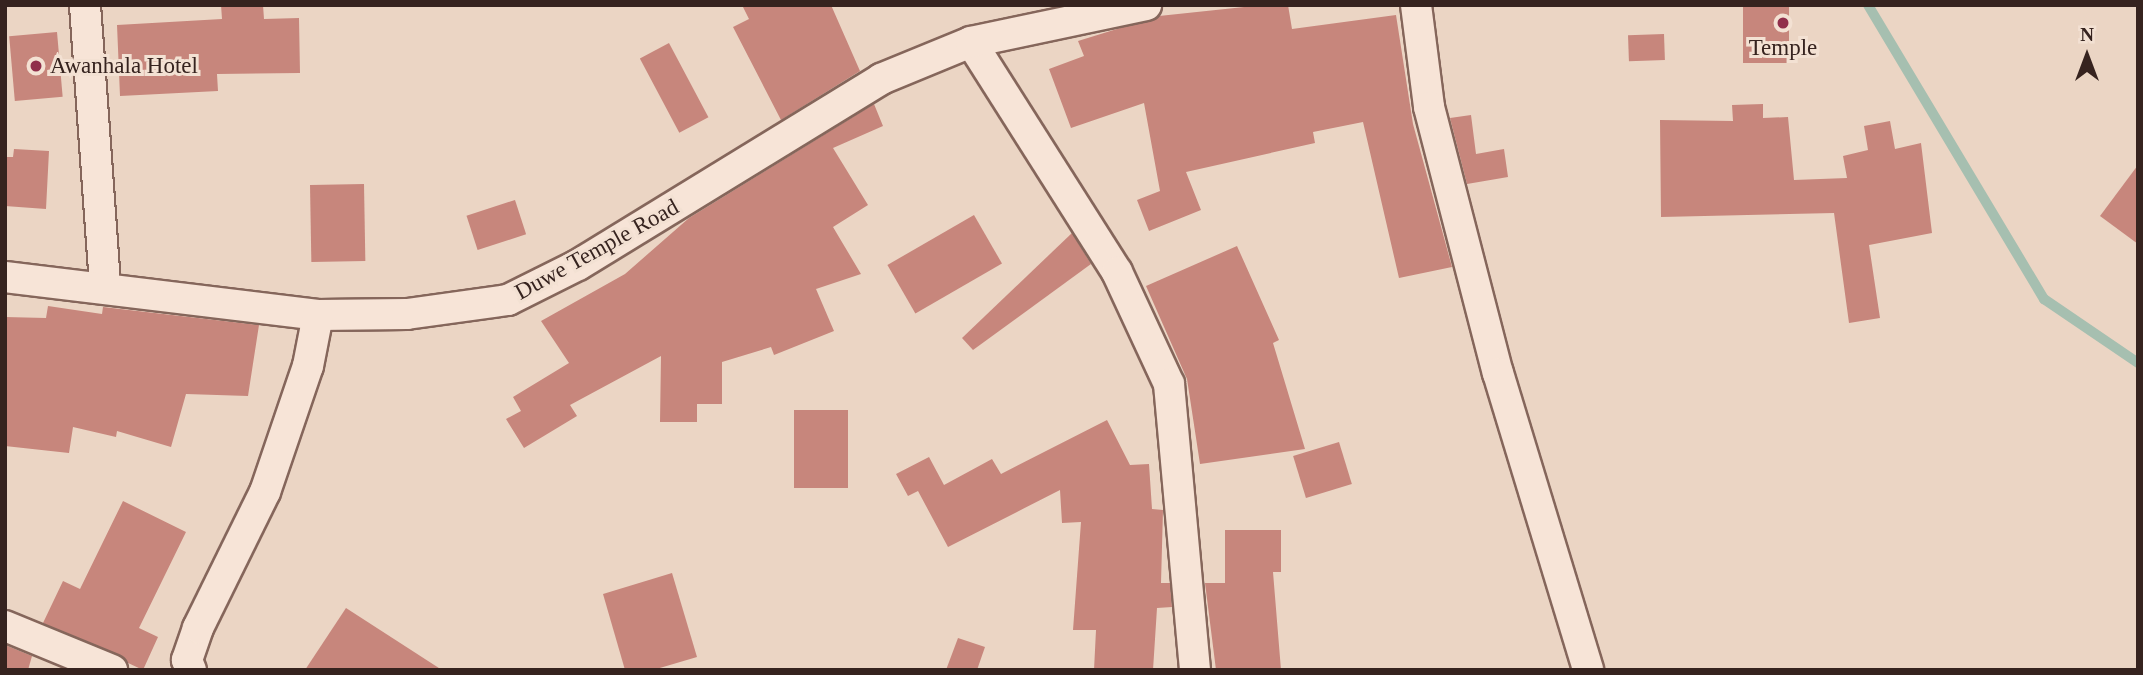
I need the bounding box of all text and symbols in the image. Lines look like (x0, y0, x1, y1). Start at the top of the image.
marker: Temple (1775, 15, 1791, 31)
north arrow (2052, 21, 2122, 91)
text: N (2080, 24, 2094, 45)
place label: Temple (1749, 34, 1817, 62)
place label: Awanhala Hotel (50, 52, 198, 80)
marker: Awanhala Hotel (28, 58, 44, 74)
street label: Duwe Temple Road (510, 193, 684, 307)

